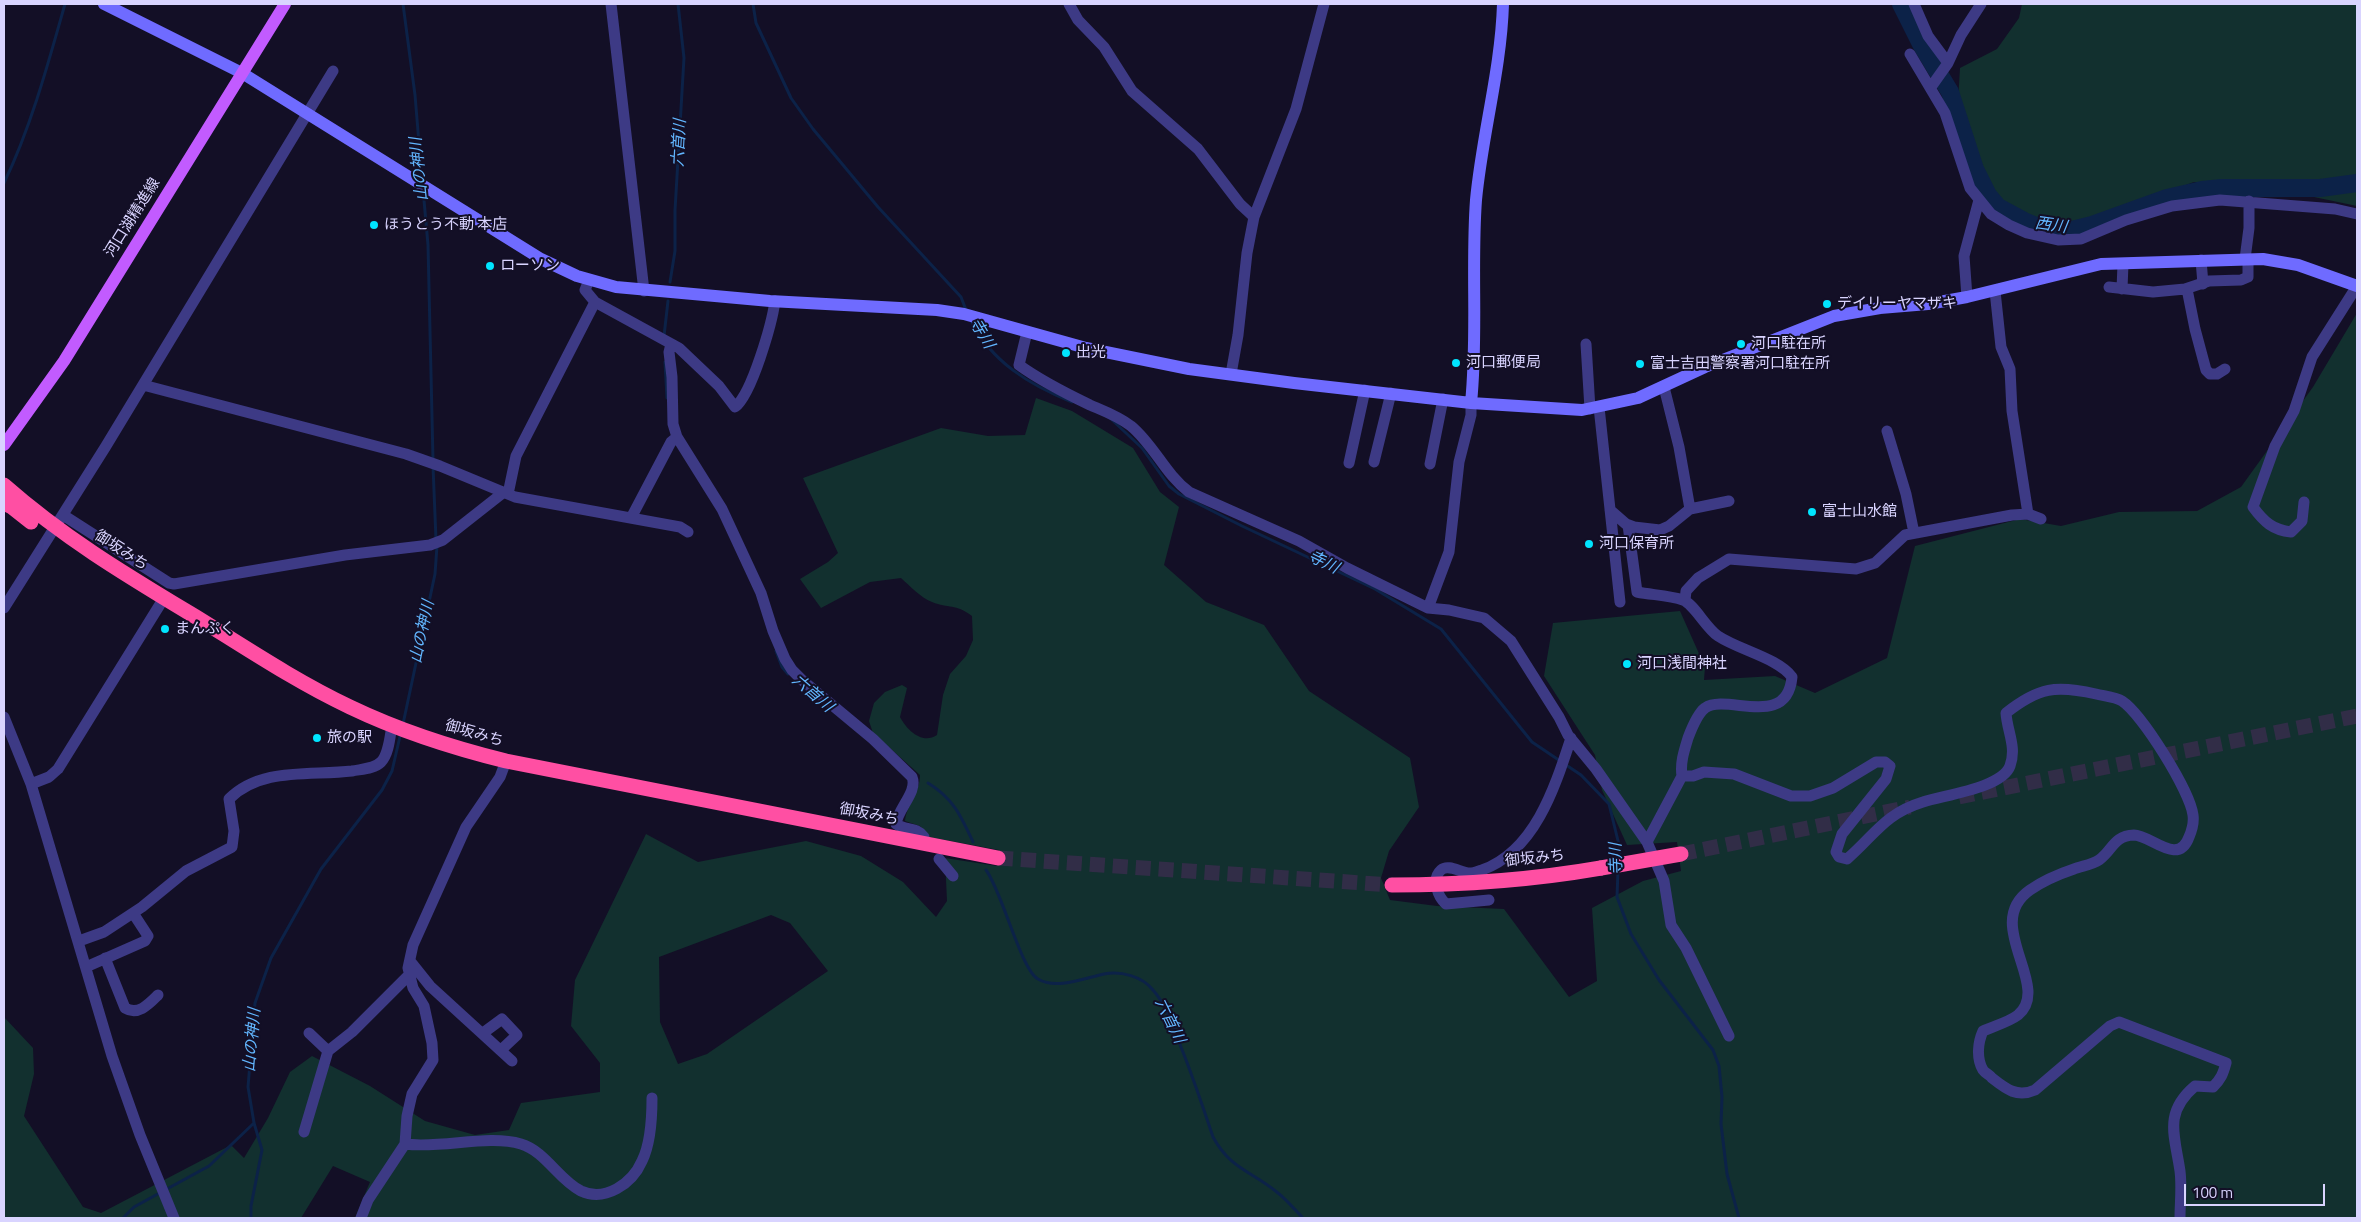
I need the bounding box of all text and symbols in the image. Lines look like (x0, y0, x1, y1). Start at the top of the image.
water label: 六首川 (669, 119, 691, 167)
water label: 山の神川 (407, 136, 433, 202)
street label: 河口湖精進線 (102, 175, 164, 261)
water label: 西川 (2034, 214, 2068, 238)
place label: ほうとう不動 本店 (384, 216, 507, 234)
marker: ほうとう不動 本店 (368, 219, 380, 231)
place label: ローソン (500, 257, 560, 275)
marker: ローソン (484, 260, 496, 272)
place label: デイリーヤマザキ (1837, 295, 1957, 313)
marker: デイリーヤマザキ (1821, 298, 1833, 310)
water label: 寺川 (965, 315, 997, 353)
place label: 河口駐在所 (1751, 335, 1826, 353)
marker: 河口駐在所 (1735, 338, 1747, 350)
place label: 出光 (1076, 344, 1106, 362)
marker: 出光 (1060, 347, 1072, 359)
place label: 河口郵便局 (1466, 354, 1541, 372)
place label: 富士吉田警察署河口駐在所 (1650, 355, 1830, 373)
marker: 河口郵便局 (1450, 357, 1462, 369)
marker: 富士吉田警察署河口駐在所 (1634, 358, 1646, 370)
place label: 富士山水館 (1822, 503, 1897, 521)
marker: 富士山水館 (1806, 506, 1818, 518)
street label: 御坂みち (91, 527, 151, 575)
place label: 河口保育所 (1599, 535, 1674, 553)
marker: 河口保育所 (1583, 538, 1595, 550)
water label: 寺川 (1304, 547, 1342, 579)
water label: 山の神川 (407, 599, 439, 665)
place label: まんぷく (175, 620, 235, 638)
marker: まんぷく (159, 623, 171, 635)
place label: 河口浅間神社 (1637, 655, 1727, 673)
marker: 河口浅間神社 (1621, 658, 1633, 670)
water label: 六首川 (788, 671, 836, 717)
street label: 御坂みち (443, 717, 505, 751)
place label: 旅の駅 (327, 729, 372, 747)
marker: 旅の駅 (311, 732, 323, 744)
street label: 御坂みち (838, 800, 900, 830)
water label: 寺川 (1607, 843, 1627, 875)
street label: 御坂みち (1504, 847, 1566, 871)
water label: 六首川 (1150, 995, 1188, 1047)
water label: 山の神川 (241, 1007, 265, 1073)
scale bar (2186, 1174, 2327, 1206)
text: 100 m (2192, 1181, 2233, 1204)

